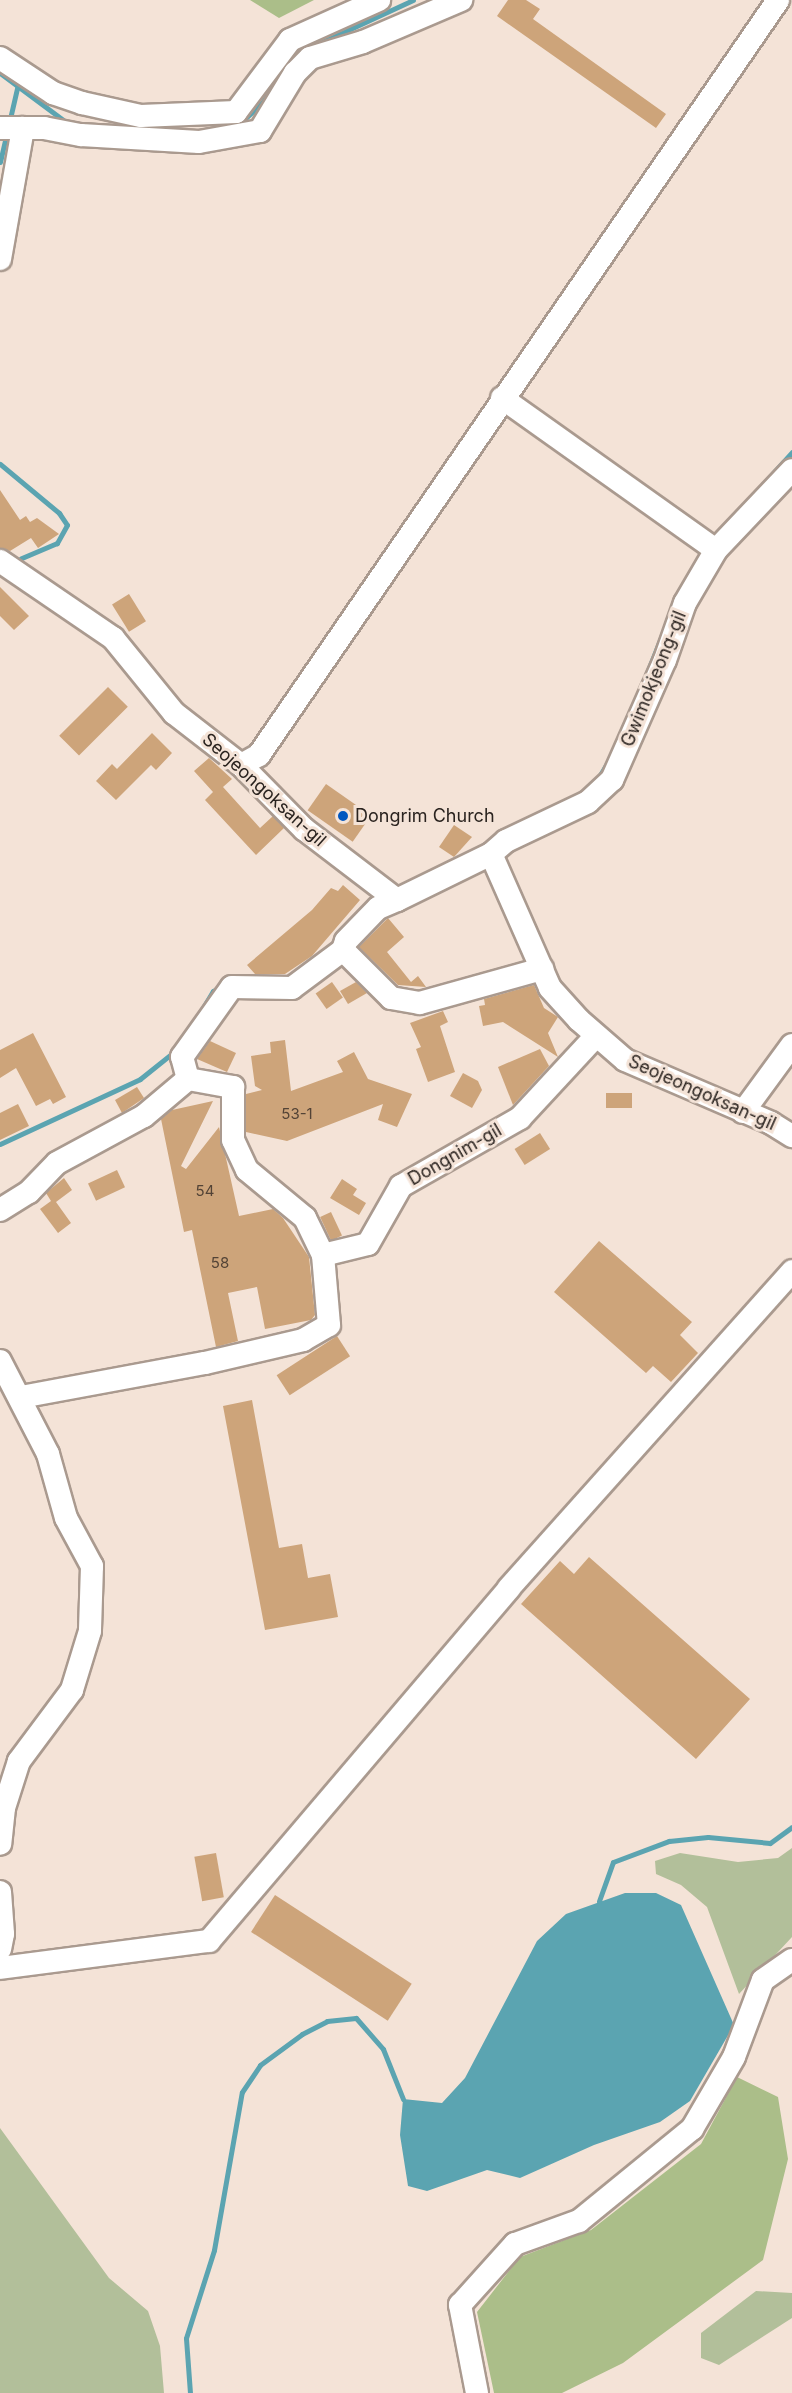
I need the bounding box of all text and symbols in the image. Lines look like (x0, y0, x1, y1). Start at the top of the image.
street label: Gwimokjeong-gil (617, 608, 691, 750)
street label: Seojeongoksan-gil (198, 729, 330, 851)
place label: Dongrim Church (355, 805, 495, 827)
marker: Dongrim Church (336, 809, 350, 823)
street label: Seojeongoksan-gil (625, 1051, 779, 1135)
house number: 53-1 (281, 1105, 313, 1123)
street label: Dongnim-gil (404, 1120, 506, 1190)
house number: 54 (196, 1182, 214, 1200)
house number: 58 (211, 1254, 229, 1272)

